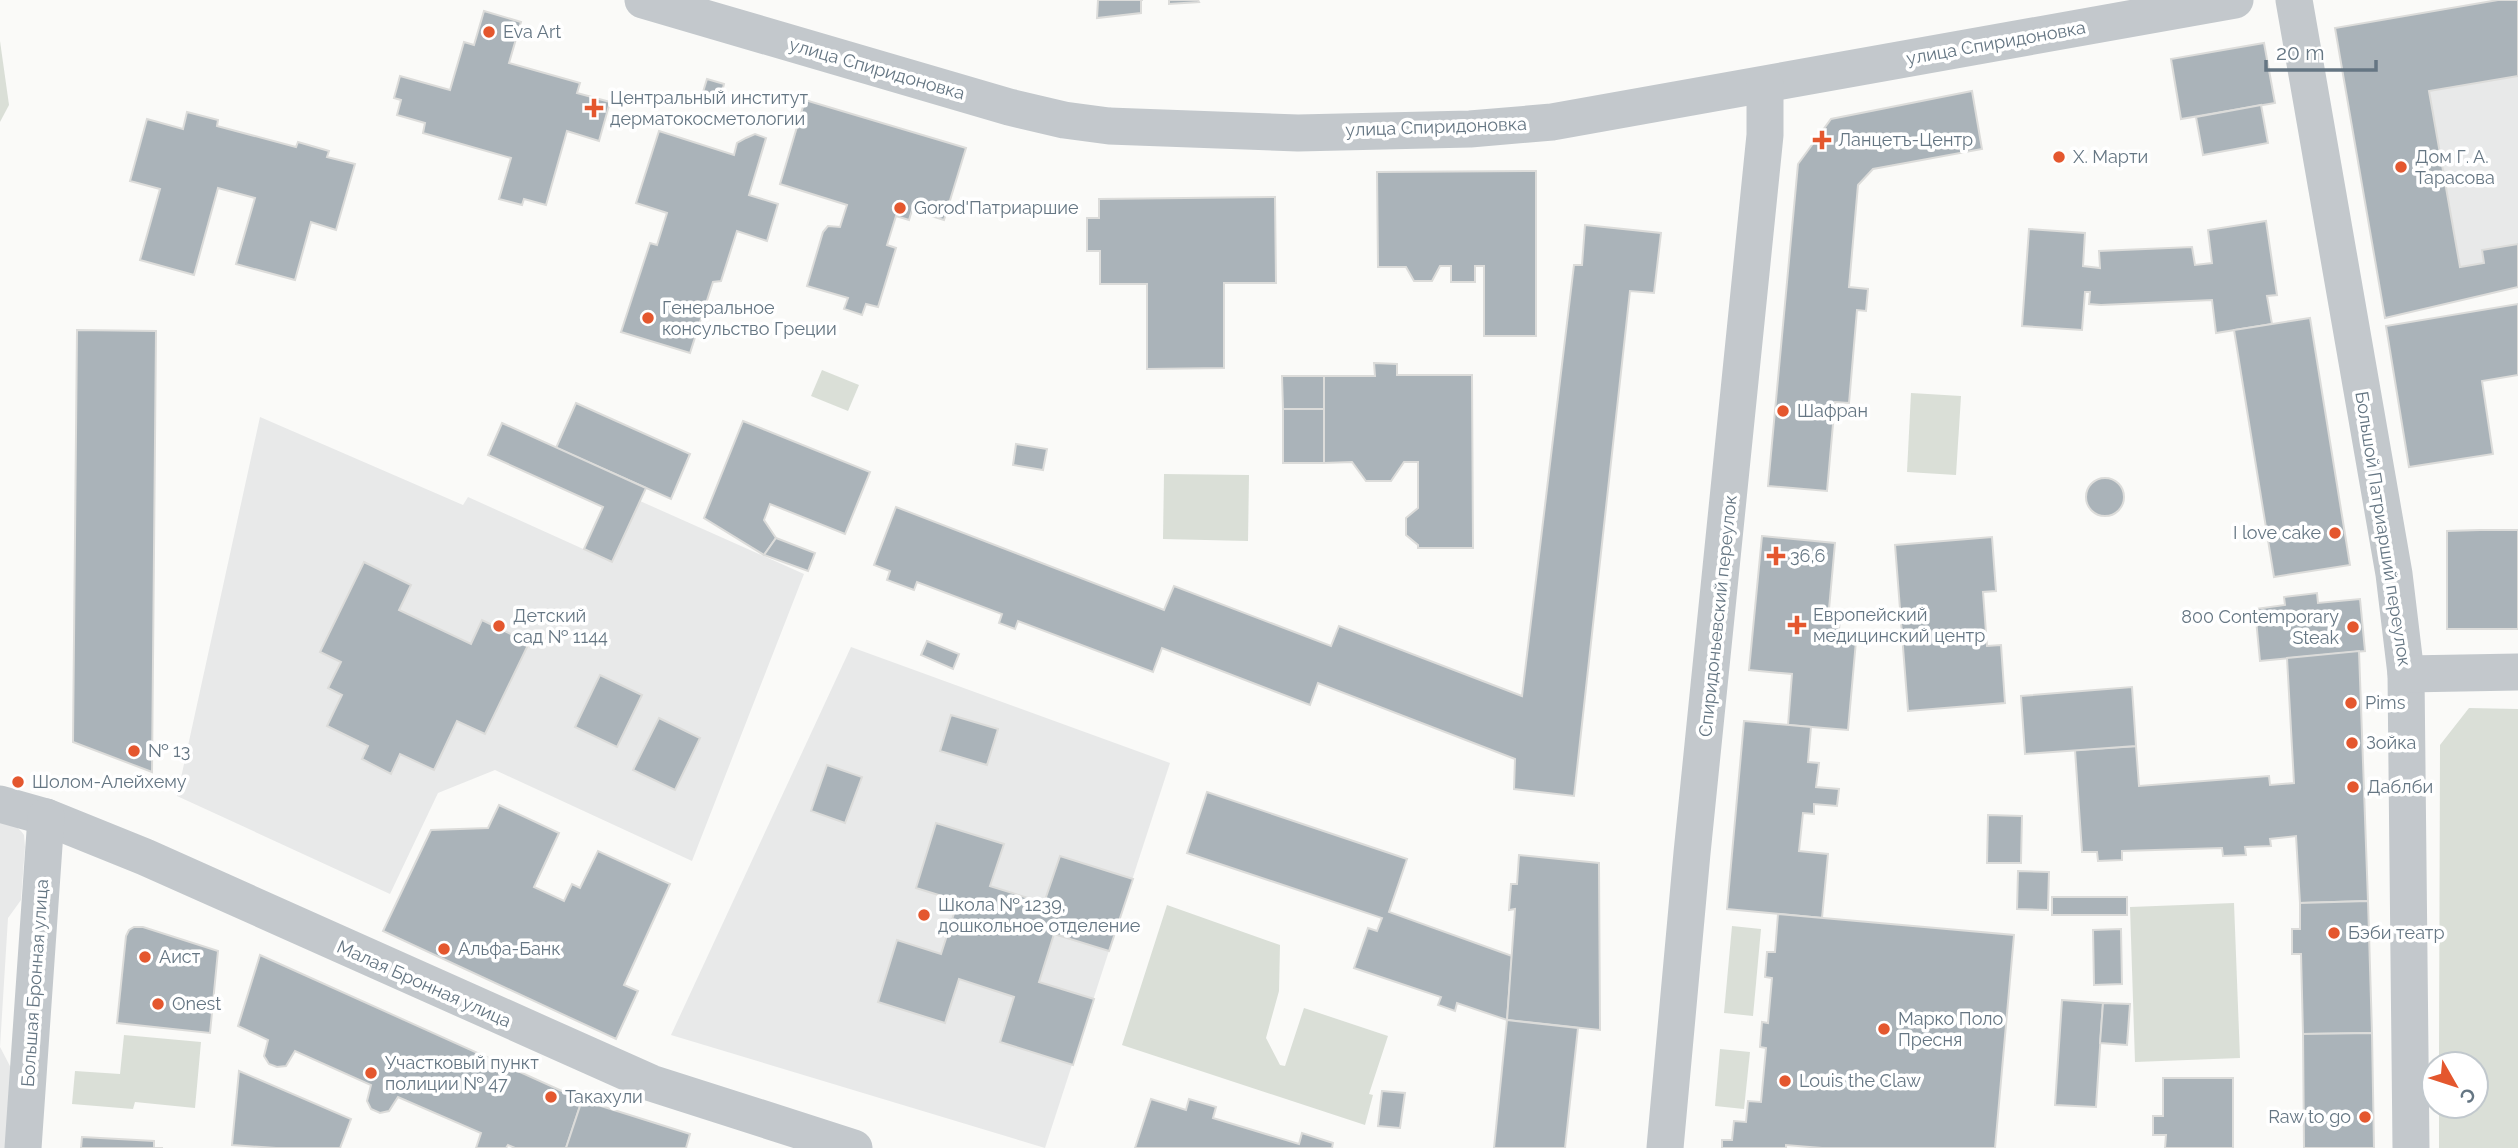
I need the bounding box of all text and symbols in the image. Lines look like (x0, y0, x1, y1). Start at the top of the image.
street label: улица Спиридоновка (1905, 16, 2087, 69)
place label: Eva Art (503, 21, 561, 42)
marker: Eva Art (481, 24, 497, 40)
scale bar (2266, 28, 2376, 72)
street label: улица Спиридоновка (787, 33, 967, 104)
text: 20 m (2276, 40, 2324, 65)
place label: Центральный институт дерматокосметологии (610, 87, 808, 129)
marker: Центральный институт дерматокосметологии (584, 98, 604, 118)
street label: улица Спиридоновка (1345, 113, 1527, 140)
place label: Ланцетъ-Центр (1838, 129, 1973, 150)
marker: Ланцетъ-Центр (1812, 130, 1832, 150)
place label: Х. Марти (2073, 146, 2148, 167)
place label: Дом Г. А. Тарасова (2415, 146, 2495, 188)
marker: Х. Марти (2051, 149, 2067, 165)
marker: Дом Г. А. Тарасова (2393, 159, 2409, 175)
place label: Gorod'Патриаршие (914, 197, 1079, 218)
marker: Gorod'Патриаршие (892, 200, 908, 216)
place label: Генеральное консульство Греции (662, 297, 837, 339)
marker: Генеральное консульство Греции (640, 310, 656, 326)
street label: Большой Патриарший переулок (2351, 390, 2416, 668)
place label: Шафран (1797, 400, 1868, 421)
marker: Шафран (1775, 403, 1791, 419)
street label: Спиридоньевский переулок (1694, 494, 1741, 738)
place label: I love cake (2233, 522, 2321, 543)
marker: I love cake (2327, 525, 2343, 541)
place label: 36,6 (1790, 545, 1826, 566)
marker: 36,6 (1768, 548, 1784, 564)
place label: Европейский медицинский центр (1813, 604, 1985, 646)
place label: Детский сад № 1144 (513, 605, 608, 647)
place label: 800 Contemporary Steak (2181, 606, 2339, 648)
marker: Европейский медицинский центр (1787, 615, 1807, 635)
marker: Детский сад № 1144 (491, 618, 507, 634)
marker: 800 Contemporary Steak (2345, 619, 2361, 635)
place label: Pims (2365, 692, 2406, 713)
marker: Pims (2343, 695, 2359, 711)
place label: Зойка (2366, 732, 2416, 753)
marker: Зойка (2344, 735, 2360, 751)
place label: № 13 (148, 740, 190, 761)
marker: № 13 (126, 743, 142, 759)
place label: Шолом-Алейхему (32, 771, 187, 792)
marker: Шолом-Алейхему (10, 774, 26, 790)
place label: Даблби (2367, 776, 2433, 797)
marker: Даблби (2345, 779, 2361, 795)
street label: Большая Бронная улица (17, 878, 52, 1088)
place label: Школа № 1239, дошкольное отделение (938, 894, 1141, 936)
marker: Школа № 1239, дошкольное отделение (916, 907, 932, 923)
place label: Бэби театр (2348, 922, 2445, 943)
marker: Бэби театр (2326, 925, 2342, 941)
street label: Малая Бронная улица (334, 936, 514, 1031)
place label: Альфа-Банк (458, 938, 561, 959)
marker: Альфа-Банк (436, 941, 452, 957)
place label: Аист (159, 946, 201, 967)
marker: Аист (137, 949, 153, 965)
place label: Onest (172, 993, 221, 1014)
marker: Onest (150, 996, 166, 1012)
place label: Марко Поло Пресня (1898, 1008, 2004, 1050)
marker: Марко Поло Пресня (1876, 1021, 1892, 1037)
north arrow (2420, 1050, 2490, 1120)
place label: Участковый пункт полиции № 47 (385, 1052, 539, 1094)
marker: Участковый пункт полиции № 47 (363, 1065, 379, 1081)
place label: Louis the Claw (1799, 1070, 1921, 1091)
marker: Louis the Claw (1777, 1073, 1793, 1089)
text: С (2456, 1084, 2481, 1108)
place label: Такахули (565, 1086, 643, 1107)
marker: Такахули (543, 1089, 559, 1105)
place label: Raw to go (2268, 1106, 2351, 1127)
marker: Raw to go (2357, 1109, 2373, 1125)

